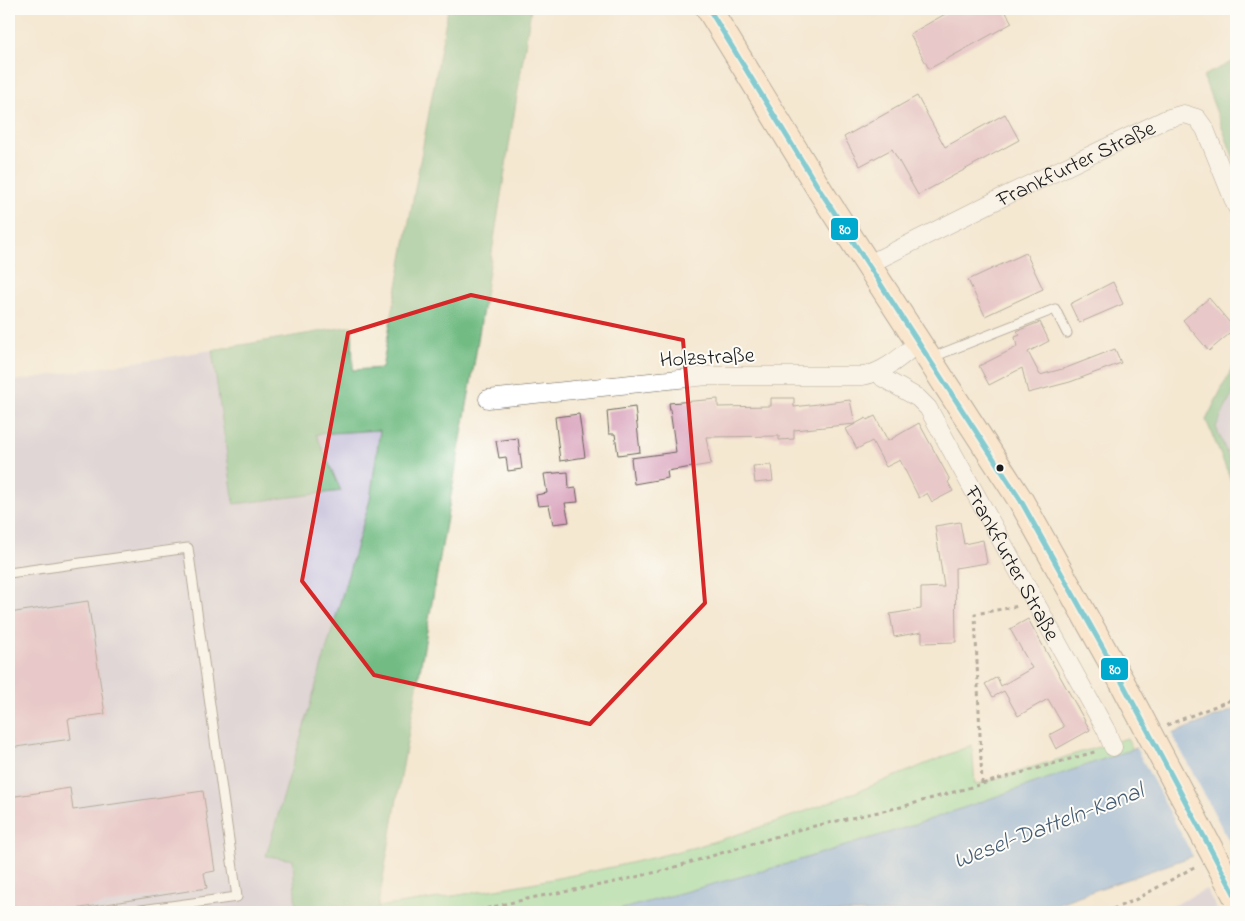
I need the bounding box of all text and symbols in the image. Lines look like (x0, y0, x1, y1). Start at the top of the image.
street label: Frankfurter Straße (991, 113, 1161, 217)
line badge: 80 (830, 217, 859, 241)
text: 80 (838, 220, 851, 241)
street label: Holzstraße (659, 341, 756, 377)
unlabelled marker (995, 463, 1005, 473)
street label: Frankfurter Straße (955, 480, 1067, 647)
line badge: 80 (1100, 657, 1129, 681)
text: 80 (1108, 660, 1121, 681)
water label: Wesel-Datteln-Kanal (949, 774, 1152, 880)

